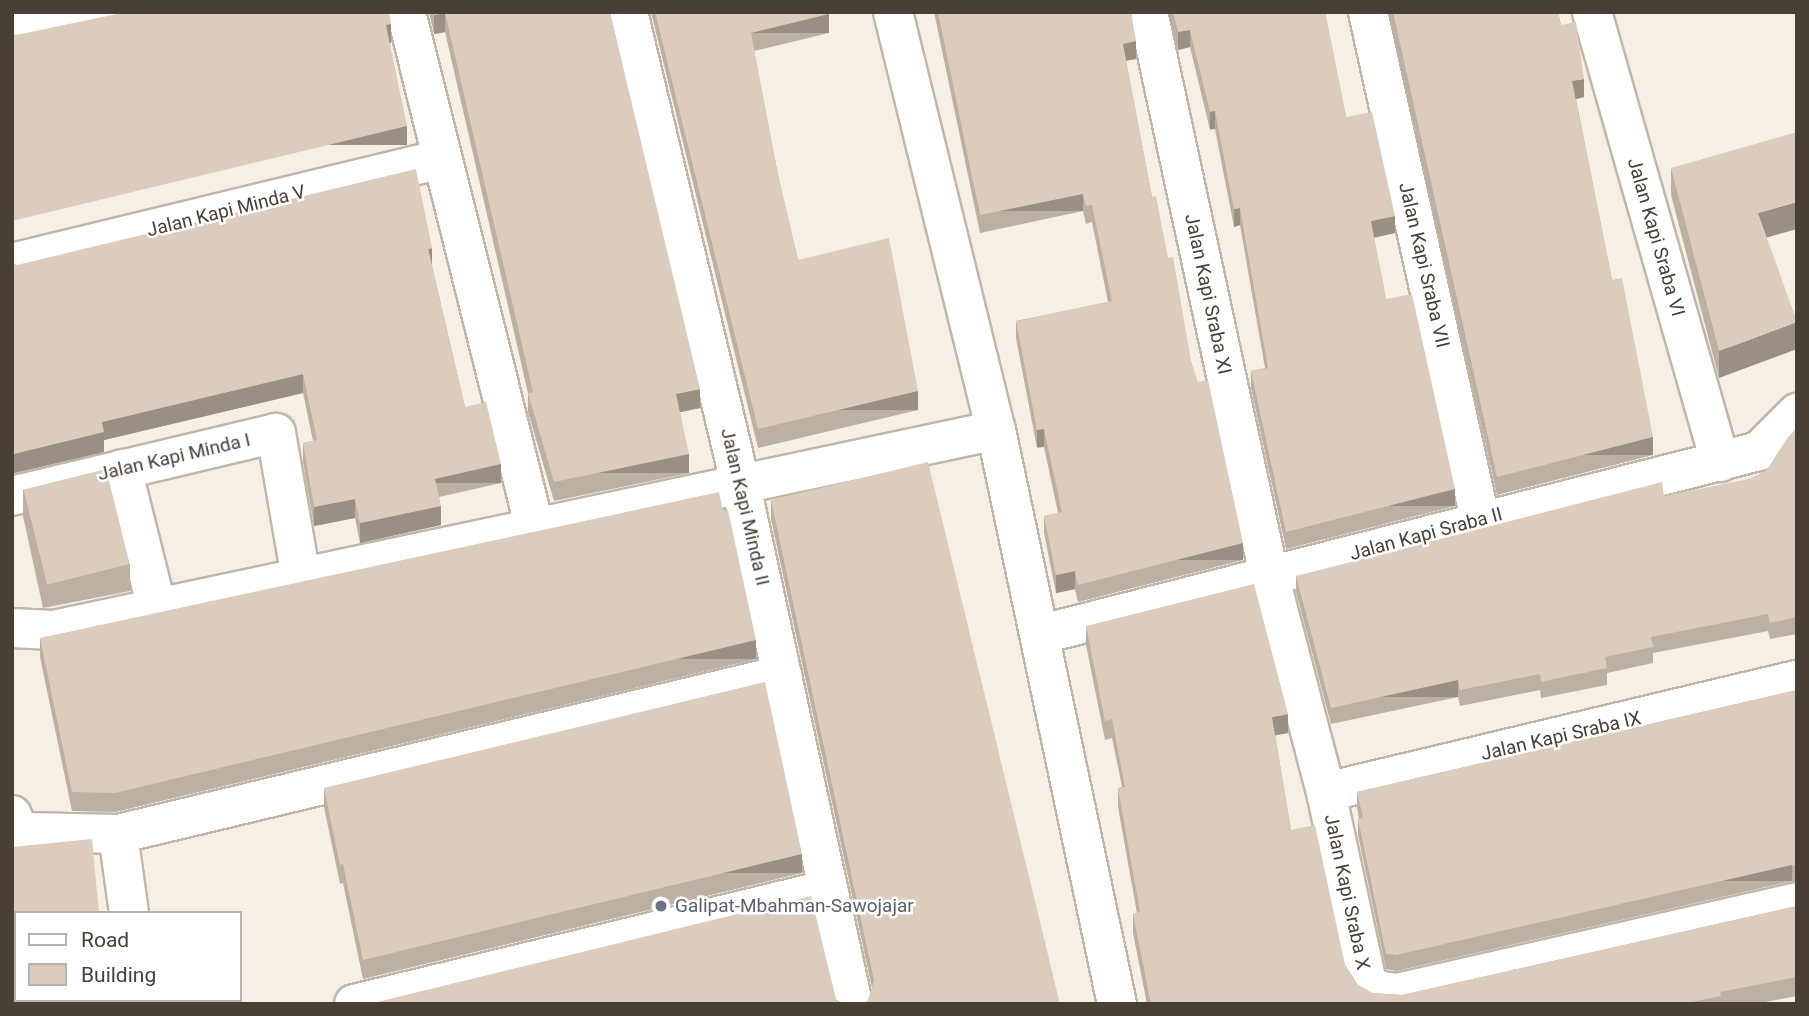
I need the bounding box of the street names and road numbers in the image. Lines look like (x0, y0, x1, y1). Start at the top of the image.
street label: Jalan Kapi Sraba VI (1622, 155, 1690, 319)
street label: Jalan Kapi Minda V (144, 180, 308, 242)
street label: Jalan Kapi Sraba VII (1394, 180, 1454, 350)
street label: Jalan Kapi Sraba XI (1180, 212, 1236, 376)
street label: Jalan Kapi Minda II (716, 426, 774, 588)
street label: Jalan Kapi Minda I (95, 428, 253, 486)
street label: Jalan Kapi Sraba II (1347, 503, 1505, 565)
street label: Jalan Kapi Sraba IX (1479, 706, 1643, 766)
street label: Jalan Kapi Sraba X (1319, 812, 1375, 972)

